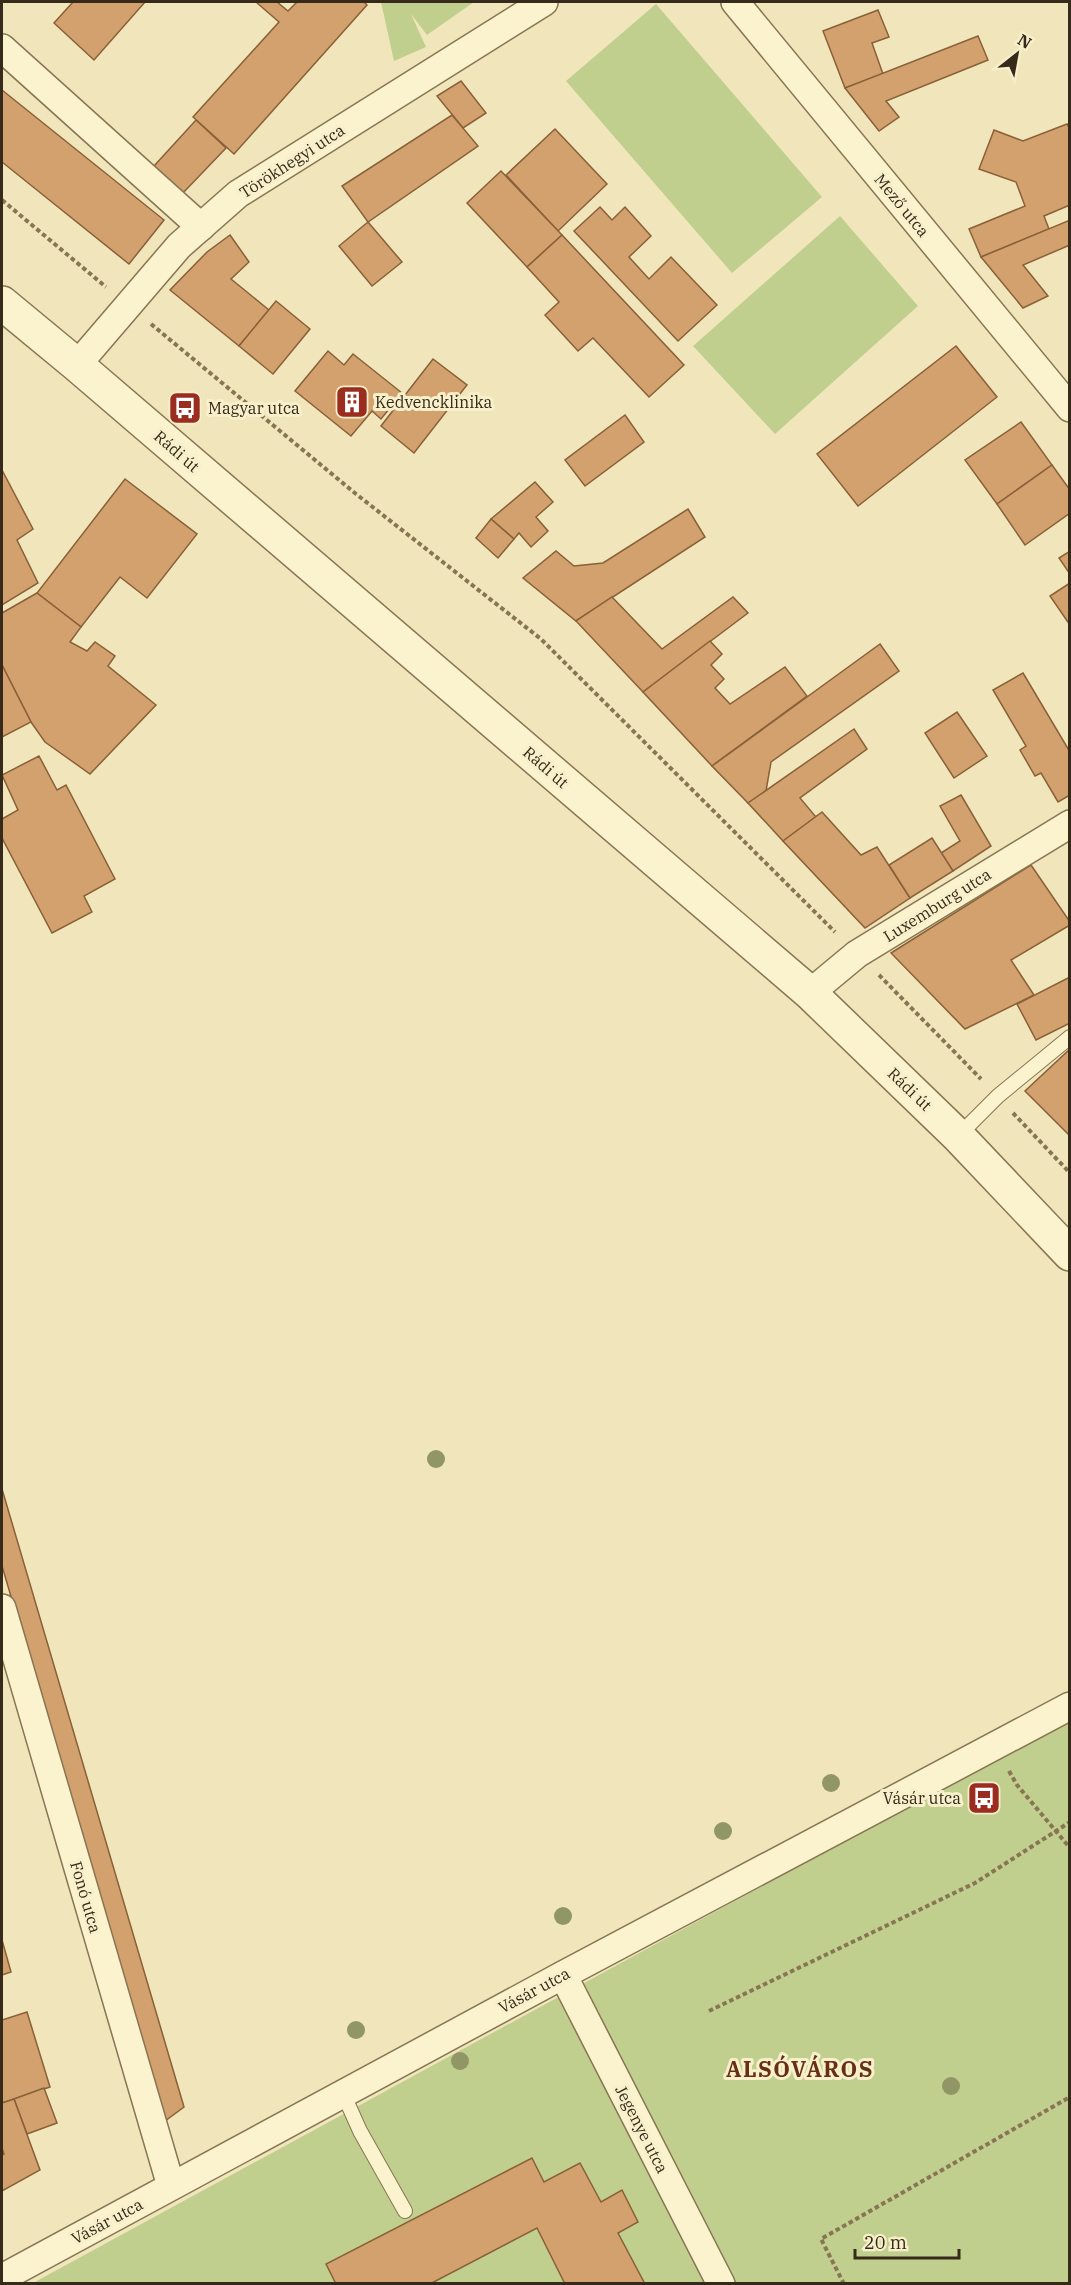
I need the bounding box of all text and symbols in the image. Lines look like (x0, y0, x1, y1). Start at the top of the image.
north arrow (987, 24, 1047, 84)
text: N (1014, 29, 1035, 53)
street label: Törökhegyi utca (236, 119, 349, 202)
street label: Mező utca (870, 169, 934, 241)
building icon: Kedvencklinika (334, 384, 370, 420)
bus stop icon: Magyar utca (167, 390, 203, 426)
place label: Kedvencklinika (375, 392, 493, 412)
place label: Magyar utca (208, 398, 300, 418)
street label: Rádi út (150, 426, 204, 476)
street label: Rádi út (519, 742, 573, 792)
street label: Luxemburg utca (879, 864, 995, 946)
street label: Rádi út (884, 1063, 936, 1115)
bus stop icon: Vásár utca (966, 1780, 1002, 1816)
place label: Vásár utca (883, 1788, 961, 1808)
street label: Fonó utca (66, 1859, 106, 1936)
street label: Vásár utca (495, 1963, 573, 2017)
district label: ALSÓVÁROS (726, 2054, 874, 2083)
street label: Jegenye utca (611, 2082, 673, 2177)
street label: Vásár utca (68, 2194, 146, 2248)
scale bar (855, 2222, 958, 2260)
text: 20 m (864, 2231, 907, 2254)

